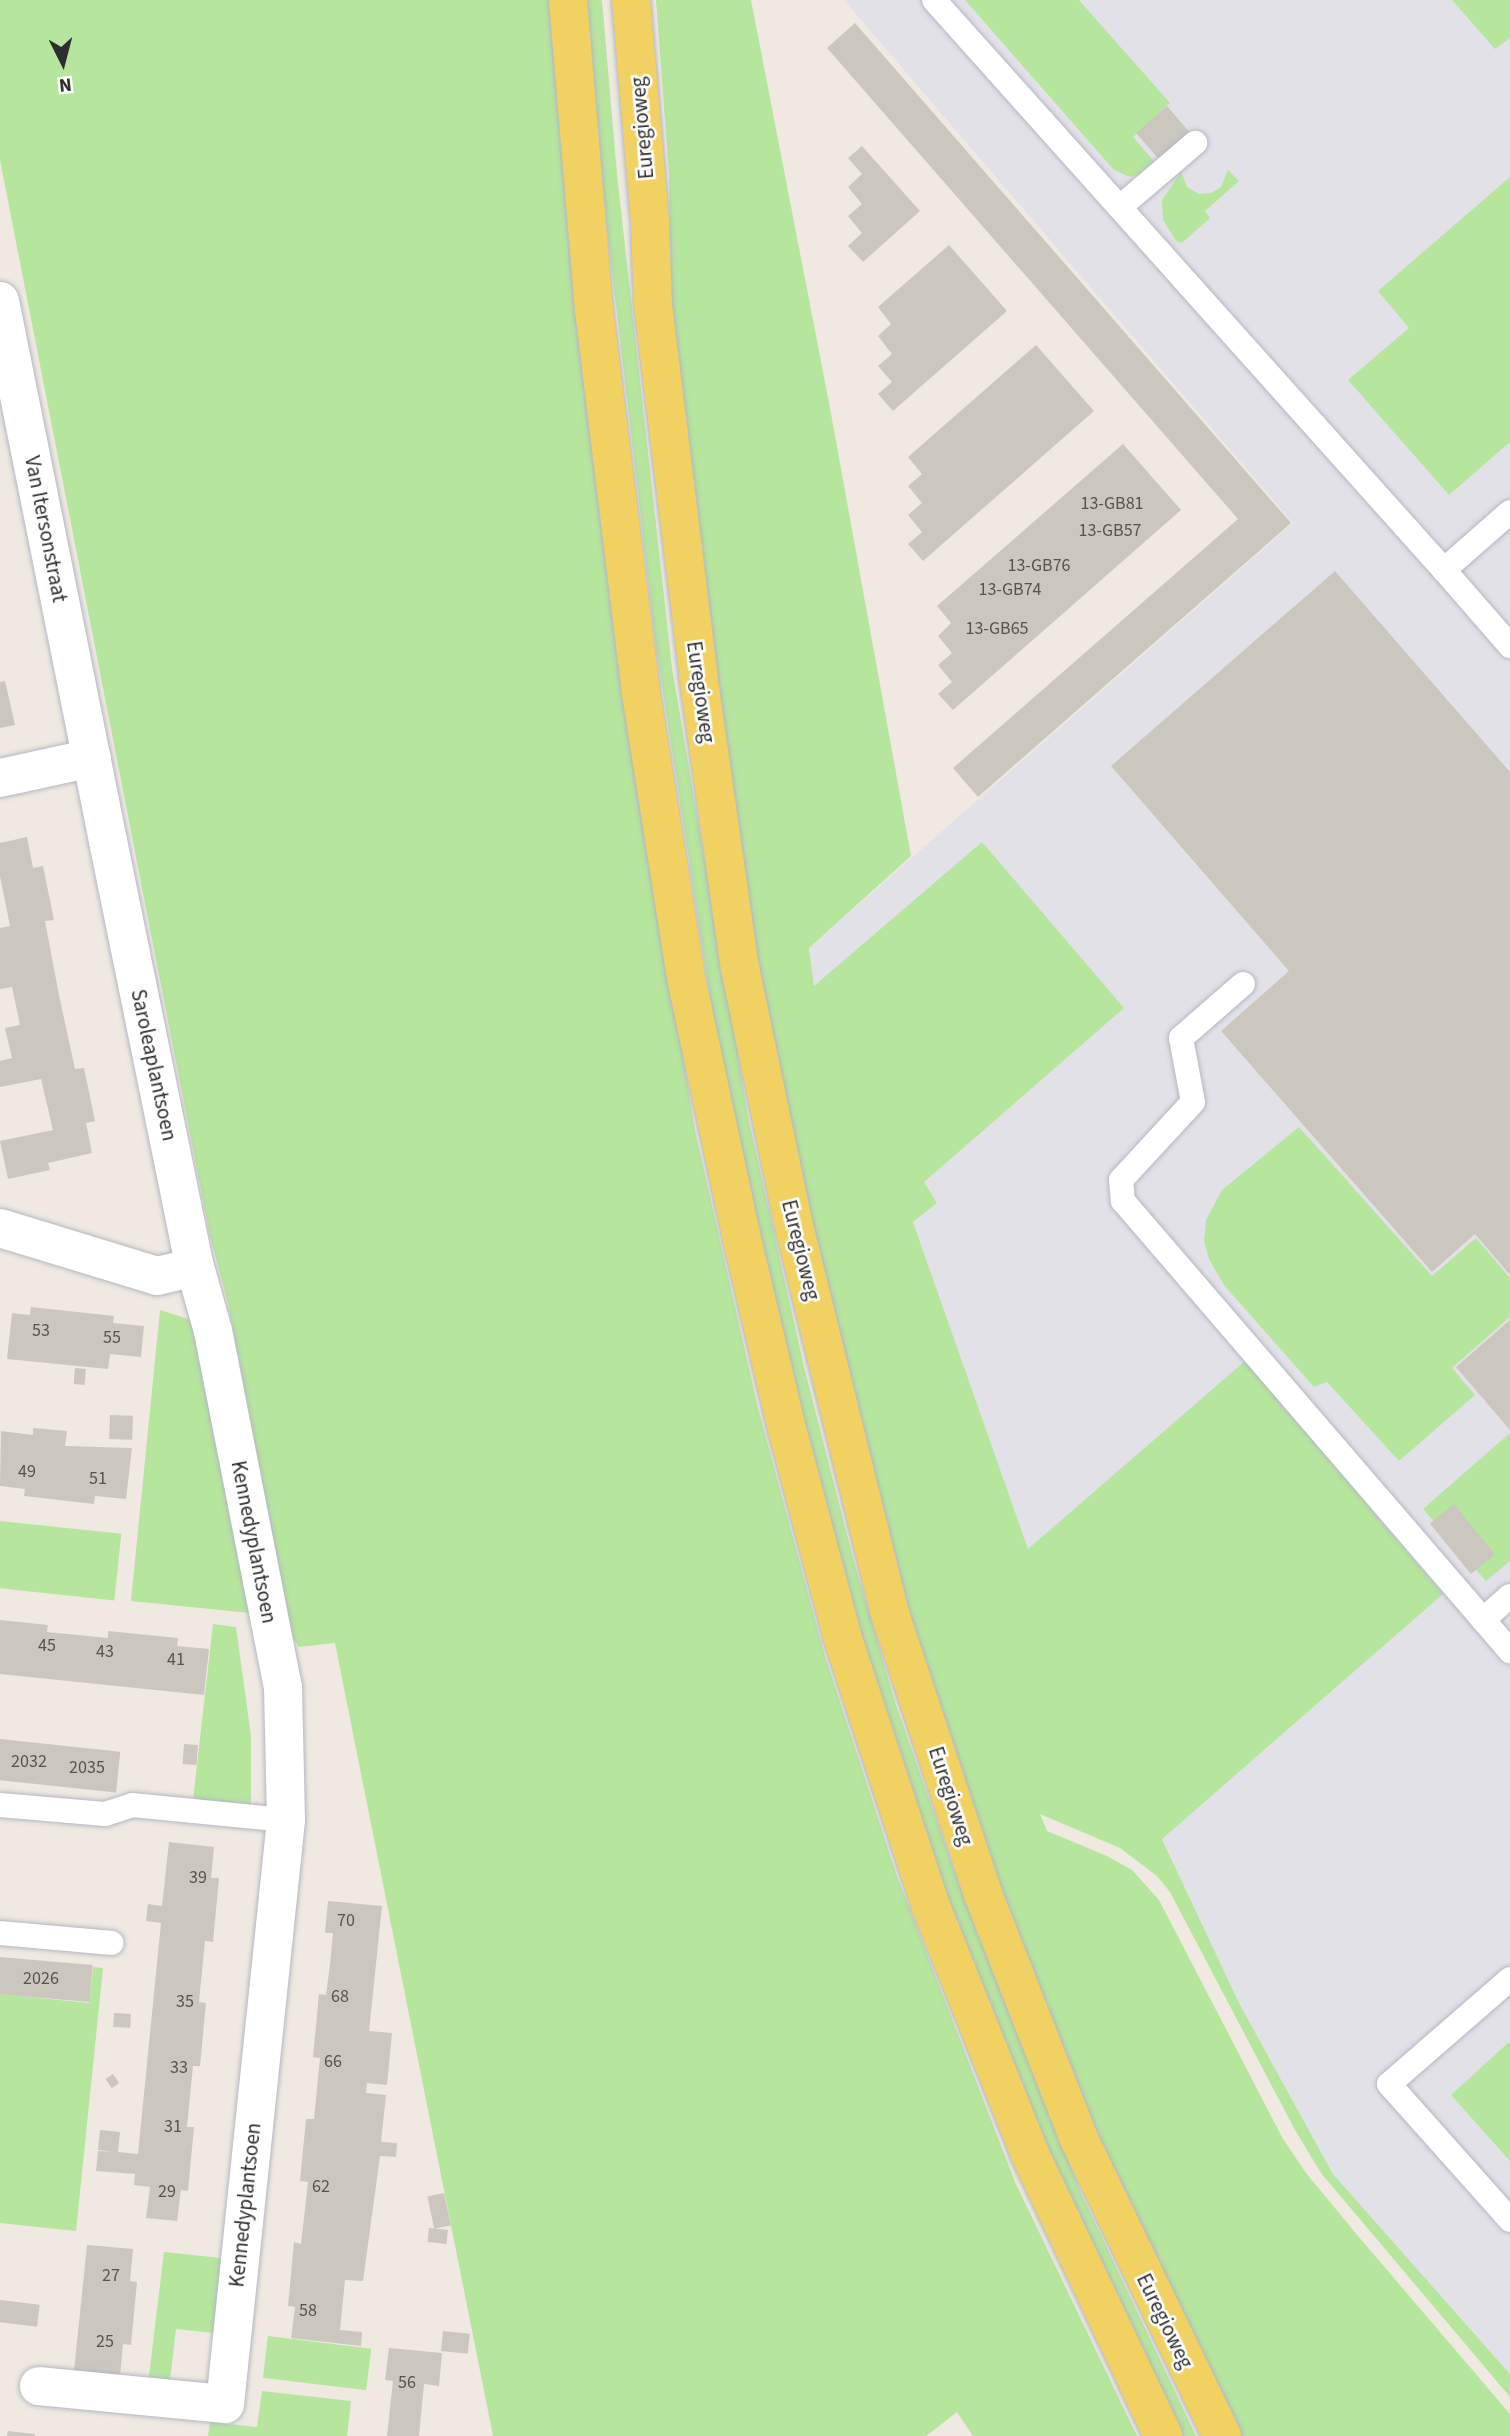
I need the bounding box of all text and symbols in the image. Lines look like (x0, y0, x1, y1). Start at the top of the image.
north arrow (28, 28, 98, 98)
text: N (58, 70, 73, 98)
street label: Euregioweg (625, 76, 659, 180)
street label: Van Itersonstraat (19, 454, 73, 604)
house number: 13-GB81 (1080, 493, 1144, 515)
house number: 13-GB57 (1078, 520, 1142, 542)
house number: 13-GB76 (1007, 555, 1071, 577)
house number: 13-GB74 (978, 579, 1042, 601)
house number: 13-GB65 (965, 618, 1029, 640)
street label: Euregioweg (681, 639, 721, 745)
street label: Saroleaplantsoen (126, 987, 182, 1143)
street label: Euregioweg (776, 1197, 826, 1303)
house number: 53 (32, 1320, 50, 1342)
house number: 55 (103, 1327, 121, 1349)
street label: Kennedyplantsoen (226, 1458, 282, 1626)
house number: 49 (18, 1461, 36, 1483)
house number: 51 (89, 1468, 107, 1490)
house number: 45 (38, 1635, 56, 1657)
house number: 43 (96, 1641, 114, 1663)
house number: 41 (167, 1649, 185, 1671)
street label: Euregioweg (923, 1743, 979, 1849)
house number: 2032 (11, 1751, 47, 1773)
house number: 2035 (69, 1757, 105, 1779)
house number: 39 (189, 1867, 207, 1889)
house number: 70 (337, 1910, 355, 1932)
house number: 2026 (23, 1968, 59, 1990)
house number: 68 (331, 1986, 349, 2008)
house number: 35 (176, 1991, 194, 2013)
house number: 66 (324, 2051, 342, 2073)
house number: 33 (170, 2057, 188, 2079)
house number: 31 (164, 2116, 182, 2138)
street label: Kennedyplantsoen (224, 2121, 266, 2289)
house number: 62 (312, 2176, 330, 2198)
house number: 29 (158, 2181, 176, 2203)
house number: 27 (102, 2265, 120, 2287)
street label: Euregioweg (1131, 2269, 1199, 2373)
house number: 58 (299, 2300, 317, 2322)
house number: 25 (96, 2331, 114, 2353)
house number: 56 (398, 2372, 416, 2394)

